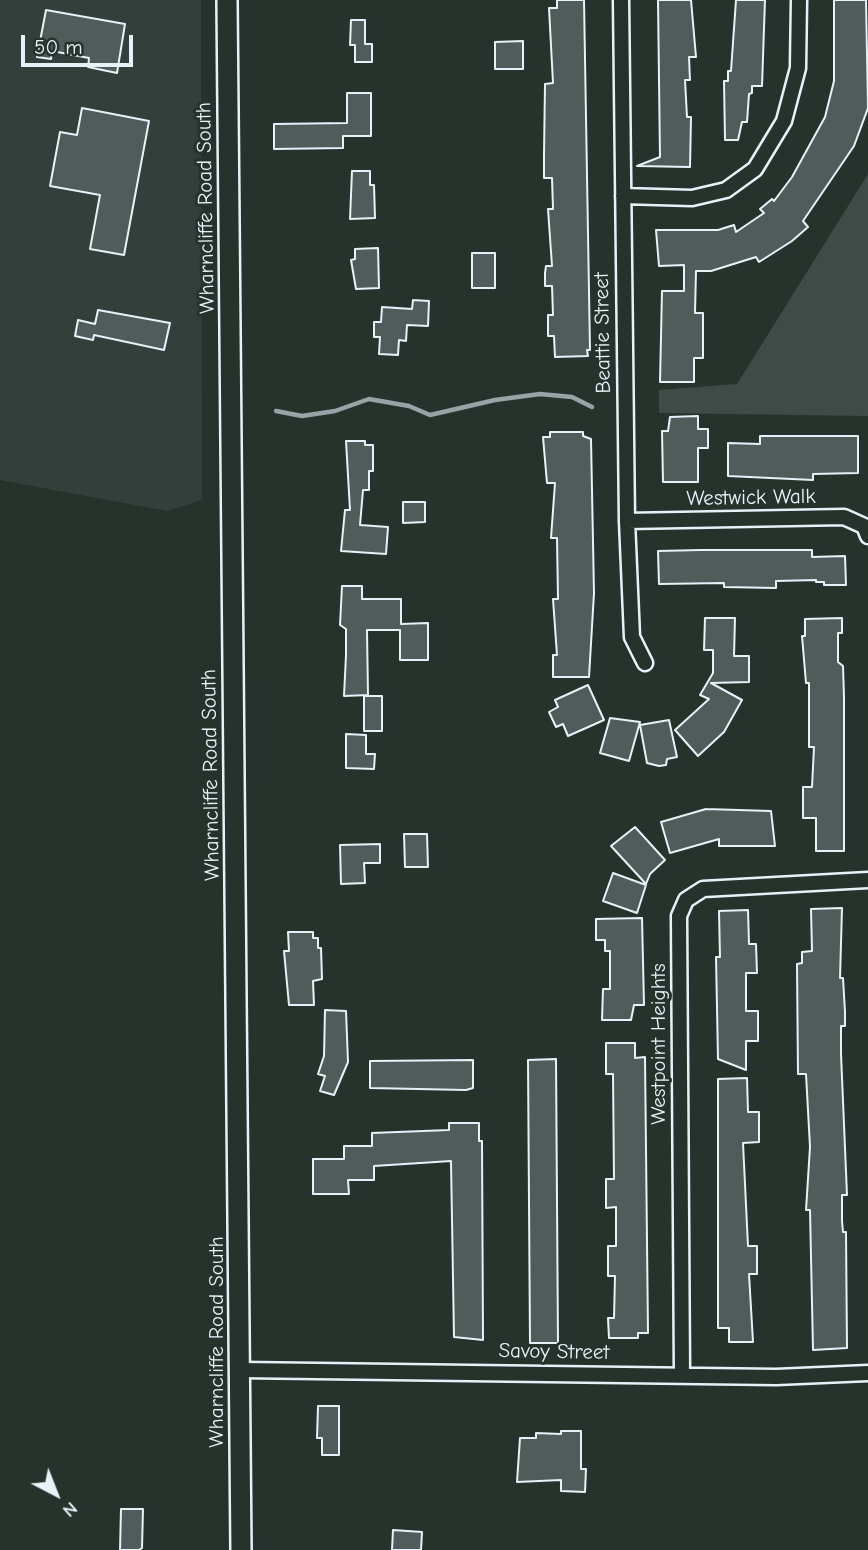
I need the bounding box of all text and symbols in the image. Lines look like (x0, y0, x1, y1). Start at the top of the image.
scale bar (24, 21, 136, 65)
text: 50 m (34, 35, 83, 59)
street label: Wharncliffe Road South (192, 102, 220, 314)
street label: Beattie Street (589, 272, 617, 394)
street label: Westwick Walk (686, 484, 816, 512)
street label: Wharncliffe Road South (197, 669, 225, 881)
street label: Westpoint Heights (646, 963, 672, 1125)
street label: Wharncliffe Road South (204, 1236, 230, 1448)
street label: Savoy Street (498, 1338, 610, 1366)
north arrow (21, 1459, 91, 1529)
text: N (58, 1497, 82, 1522)

